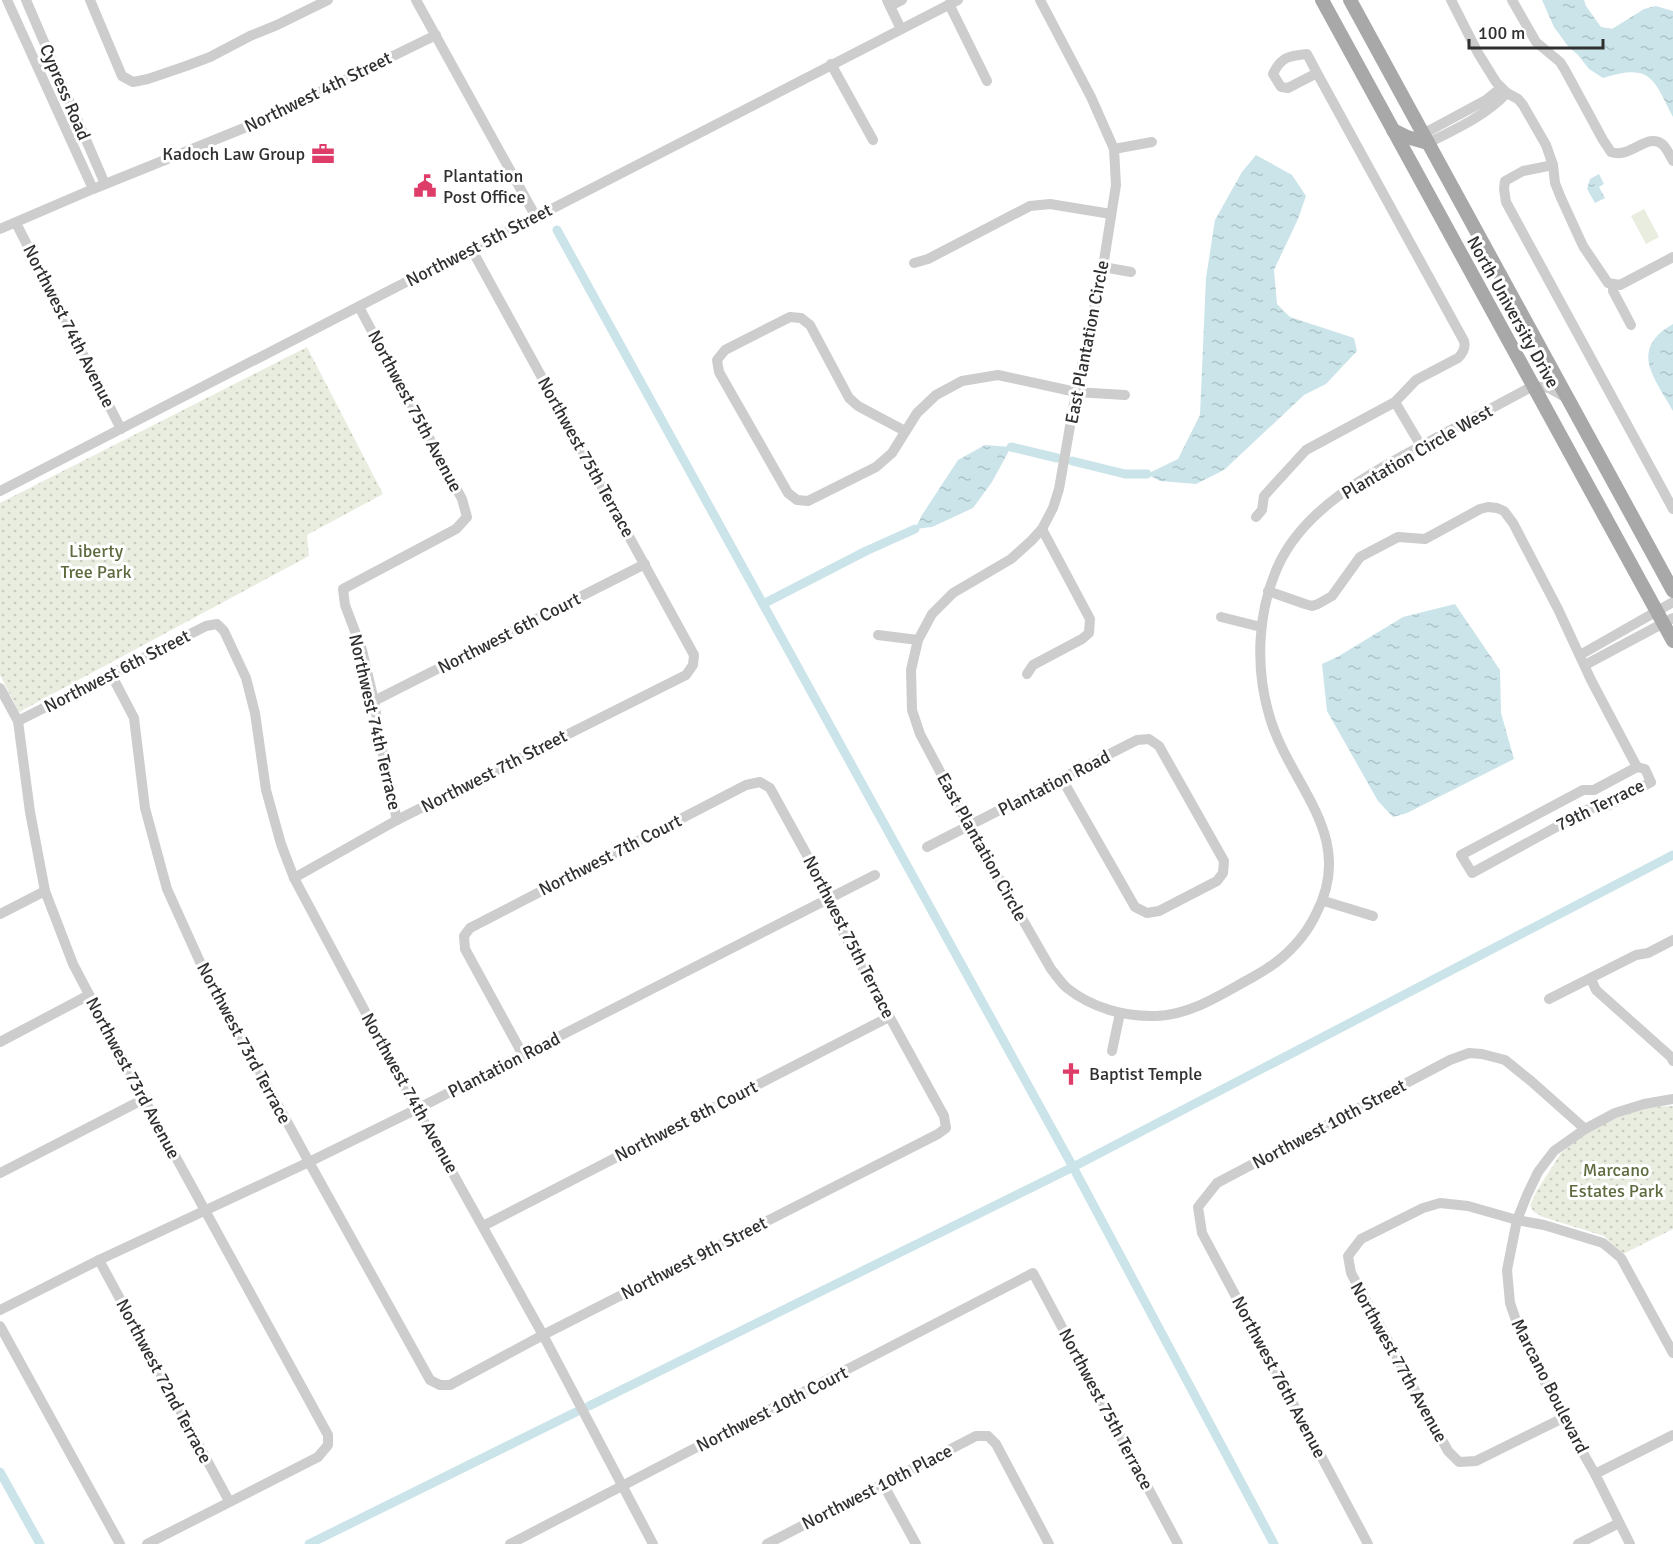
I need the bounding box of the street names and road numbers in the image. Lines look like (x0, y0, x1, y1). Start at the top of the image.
street label: Cypress Road (35, 41, 95, 143)
street label: Northwest 4th Street (241, 47, 395, 137)
street label: Northwest 5th Street (402, 199, 556, 291)
street label: North University Drive (1462, 232, 1564, 392)
street label: Northwest 74th Avenue (18, 241, 120, 411)
street label: East Plantation Circle (1060, 258, 1114, 426)
street label: Northwest 75th Avenue (363, 326, 467, 496)
street label: Northwest 75th Terrace (533, 373, 639, 541)
street label: Plantation Circle West (1338, 400, 1496, 504)
street label: Northwest 6th Court (434, 587, 584, 679)
street label: Northwest 6th Street (40, 625, 194, 717)
street label: Northwest 74th Terrace (344, 632, 406, 812)
street label: Northwest 7th Street (417, 725, 571, 817)
street label: Plantation Road (994, 745, 1114, 821)
street label: East Plantation Circle (932, 769, 1032, 925)
street label: 79th Terrace (1552, 774, 1648, 836)
street label: Northwest 7th Court (535, 809, 685, 901)
street label: Northwest 75th Terrace (798, 852, 900, 1022)
street label: Northwest 73rd Terrace (192, 959, 296, 1127)
street label: Northwest 73rd Avenue (81, 993, 185, 1163)
street label: Northwest 74th Avenue (357, 1009, 463, 1177)
street label: Plantation Road (444, 1027, 564, 1103)
street label: Northwest 10th Street (1248, 1074, 1410, 1174)
street label: Northwest 8th Court (611, 1075, 761, 1167)
street label: Northwest 9th Street (617, 1212, 771, 1304)
street label: Northwest 77th Avenue (1346, 1278, 1452, 1446)
street label: Northwest 76th Avenue (1227, 1292, 1331, 1462)
street label: Northwest 72nd Terrace (111, 1295, 217, 1467)
street label: Marcano Boulevard (1507, 1315, 1593, 1457)
street label: Northwest 75th Terrace (1054, 1324, 1158, 1494)
street label: Northwest 10th Court (693, 1361, 851, 1457)
street label: Northwest 10th Place (798, 1440, 956, 1534)

